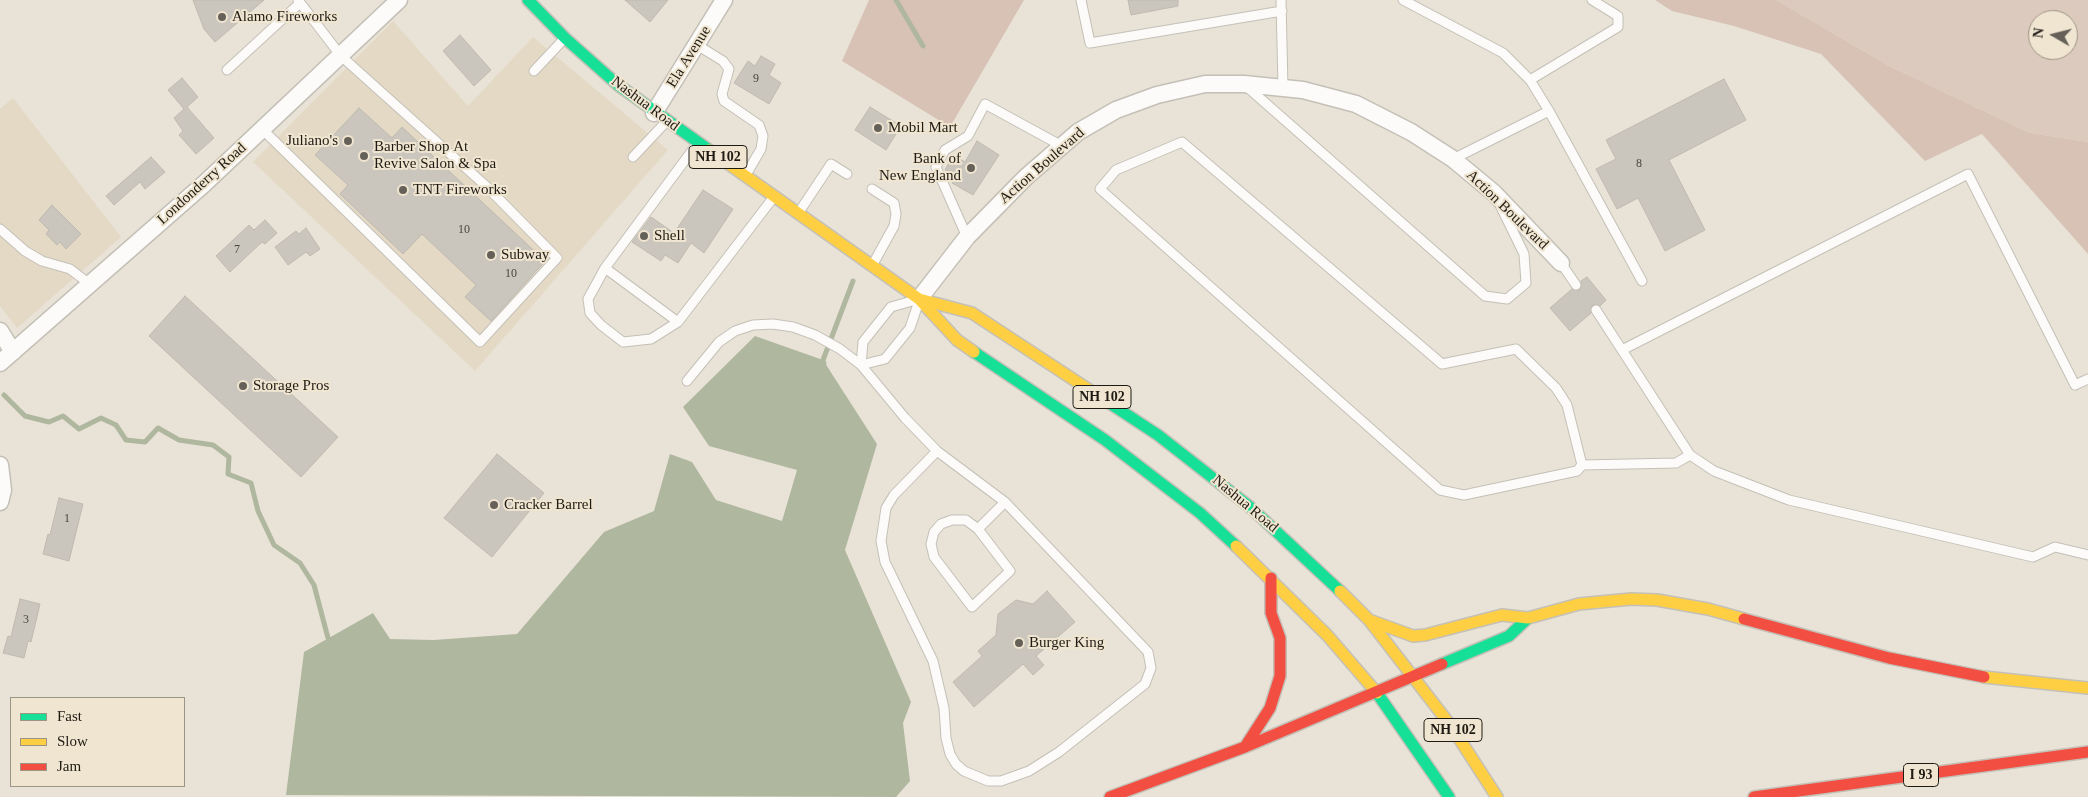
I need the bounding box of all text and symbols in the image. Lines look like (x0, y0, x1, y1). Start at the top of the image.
place label: Alamo Fireworks (232, 8, 337, 26)
north arrow (2028, 10, 2078, 60)
marker: Alamo Fireworks (216, 11, 228, 23)
street label: Ela Avenue (663, 23, 715, 91)
text: N (2031, 27, 2047, 39)
house number: 9 (753, 72, 759, 86)
street label: Nashua Road (607, 73, 683, 135)
place label: Mobil Mart (888, 119, 958, 137)
marker: Mobil Mart (872, 122, 884, 134)
street label: Action Boulevard (996, 124, 1088, 208)
place label: Juliano's (286, 132, 338, 150)
marker: Juliano's (342, 135, 354, 147)
place label: Barber Shop At Revive Salon & Spa (374, 138, 496, 173)
street label: Londonderry Road (154, 139, 250, 229)
road number: NH 102 (689, 146, 747, 168)
marker: Barber Shop At Revive Salon & Spa (358, 150, 370, 162)
place label: Bank of New England (879, 150, 961, 185)
house number: 8 (1636, 157, 1642, 171)
marker: Bank of New England (965, 162, 977, 174)
street label: Action Boulevard (1462, 166, 1552, 254)
place label: TNT Fireworks (413, 181, 507, 199)
marker: TNT Fireworks (397, 184, 409, 196)
house number: 10 (458, 223, 470, 237)
place label: Shell (654, 227, 685, 245)
marker: Shell (638, 230, 650, 242)
house number: 7 (234, 243, 240, 257)
place label: Subway (501, 246, 549, 264)
marker: Subway (485, 249, 497, 261)
house number: 10 (505, 267, 517, 281)
place label: Storage Pros (253, 377, 329, 395)
marker: Storage Pros (237, 380, 249, 392)
road number: NH 102 (1073, 386, 1131, 408)
street label: Nashua Road (1208, 471, 1282, 537)
place label: Cracker Barrel (504, 496, 593, 514)
marker: Cracker Barrel (488, 499, 500, 511)
house number: 1 (64, 512, 70, 526)
house number: 3 (23, 613, 29, 627)
place label: Burger King (1029, 634, 1104, 652)
marker: Burger King (1013, 637, 1025, 649)
legend (10, 697, 185, 787)
text: Fast (57, 708, 82, 724)
road number: NH 102 (1424, 718, 1482, 742)
text: Slow (57, 733, 88, 749)
text: Jam (57, 758, 81, 774)
road number: I 93 (1904, 764, 1938, 786)

